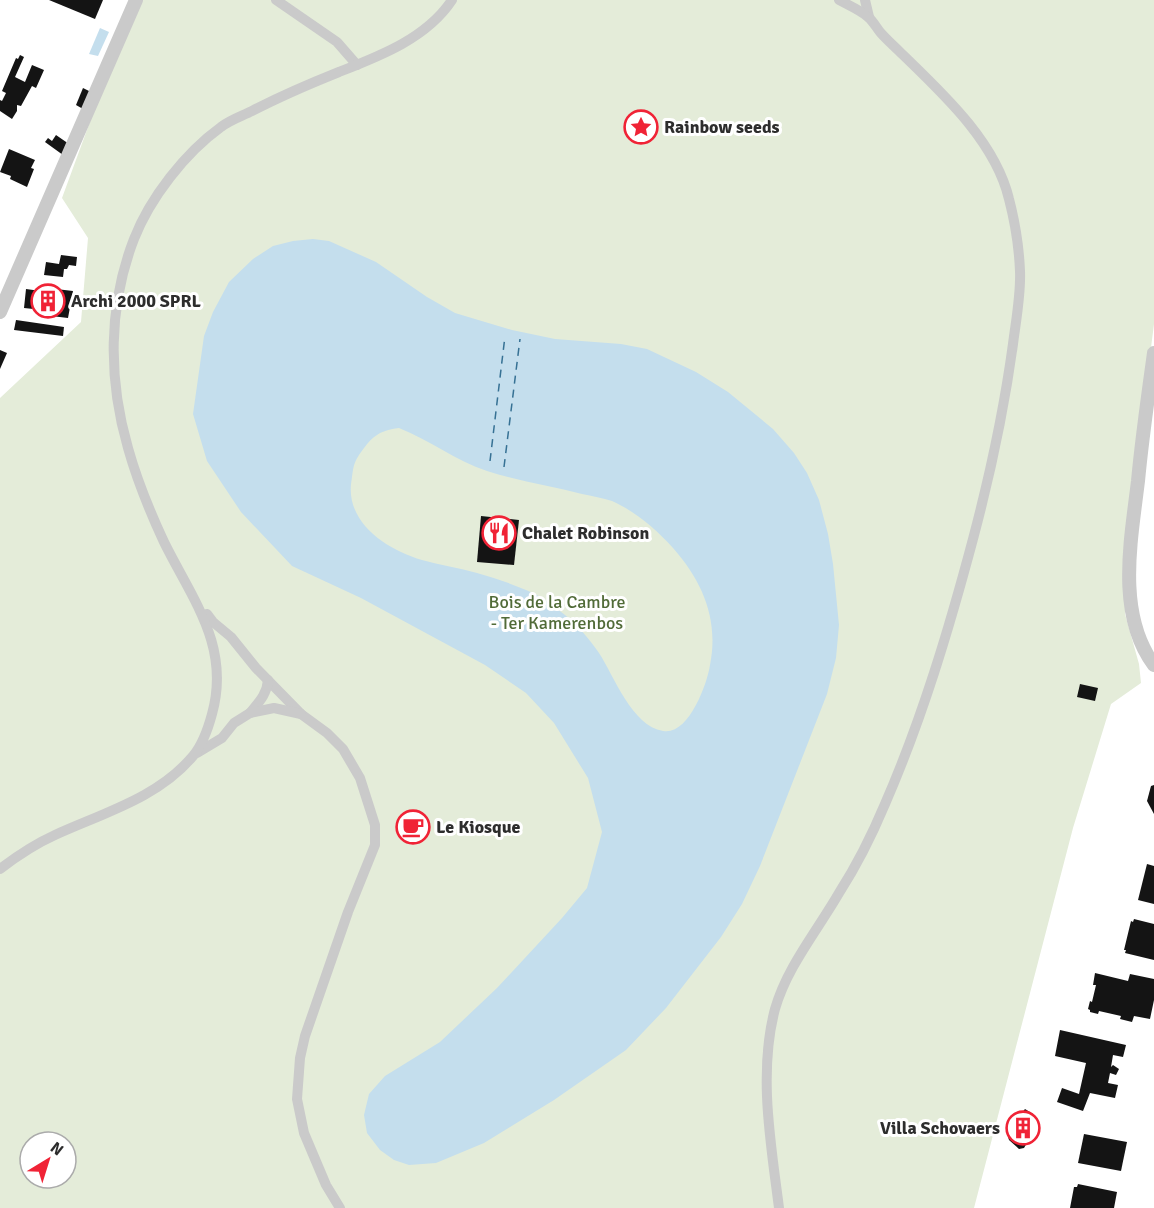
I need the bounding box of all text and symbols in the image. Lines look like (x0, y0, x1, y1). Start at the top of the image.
place icon: Rainbow seeds (623, 109, 659, 145)
place label: Rainbow seeds (664, 116, 780, 138)
building icon: Archi 2000 SPRL (30, 283, 66, 319)
place label: Archi 2000 SPRL (71, 290, 202, 312)
restaurant icon: Chalet Robinson (481, 515, 517, 551)
place label: Chalet Robinson (522, 522, 649, 544)
park label: Bois de la Cambre - Ter Kamerenbos (489, 591, 625, 634)
cafe icon: Le Kiosque (395, 809, 431, 845)
place label: Le Kiosque (436, 816, 521, 838)
building icon: Villa Schovaers (1005, 1110, 1041, 1146)
place label: Villa Schovaers (880, 1117, 1000, 1139)
north arrow (18, 1130, 78, 1190)
text: N (46, 1138, 67, 1160)

